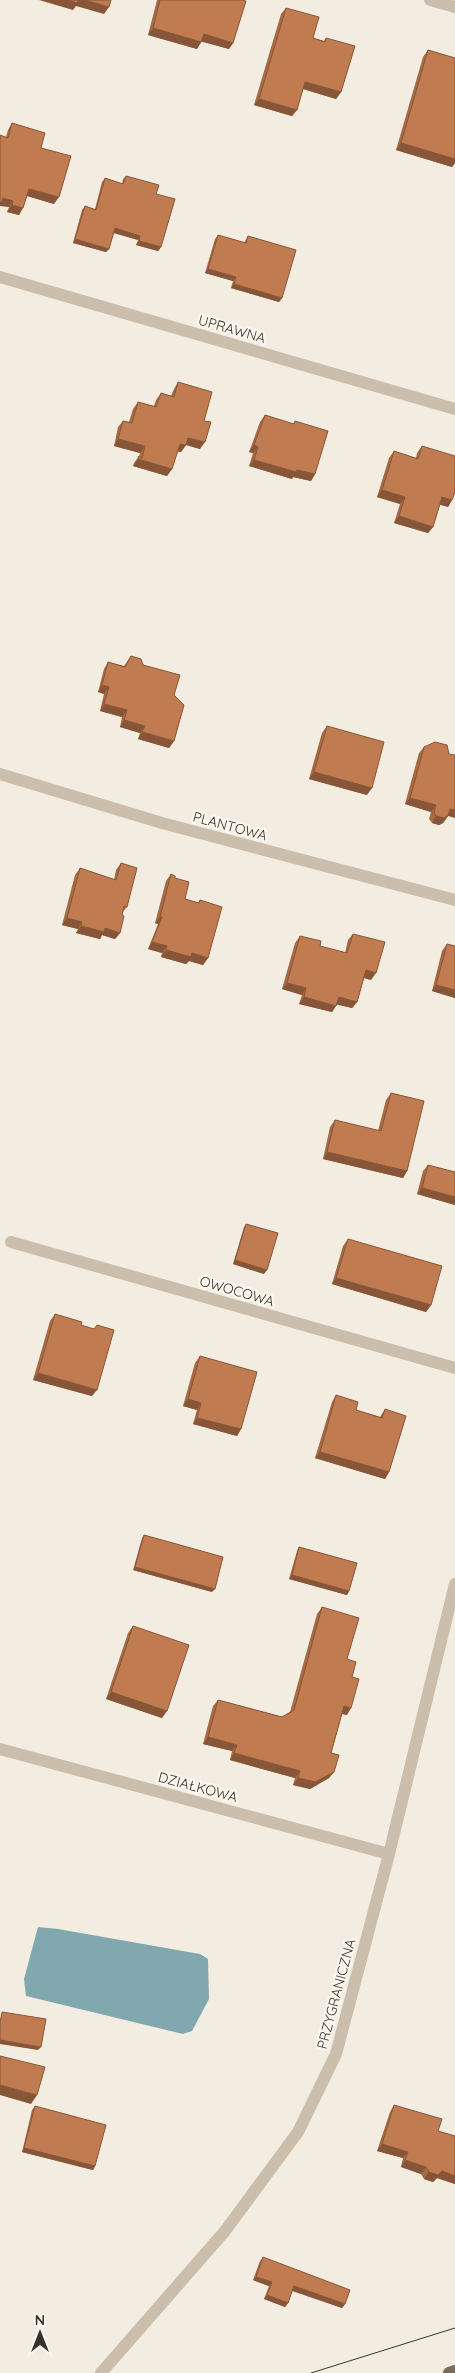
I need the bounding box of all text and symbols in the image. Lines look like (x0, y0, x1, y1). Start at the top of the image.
street label: UPRAWNA (196, 311, 268, 347)
street label: PLANTOWA (191, 807, 269, 845)
street label: OWOCOWA (198, 1272, 276, 1310)
street label: DZIAŁKOWA (156, 1768, 240, 1806)
street label: PRZYGRANICZNA (313, 1937, 359, 2051)
north arrow (15, 2308, 65, 2358)
text: N (35, 2311, 45, 2329)

